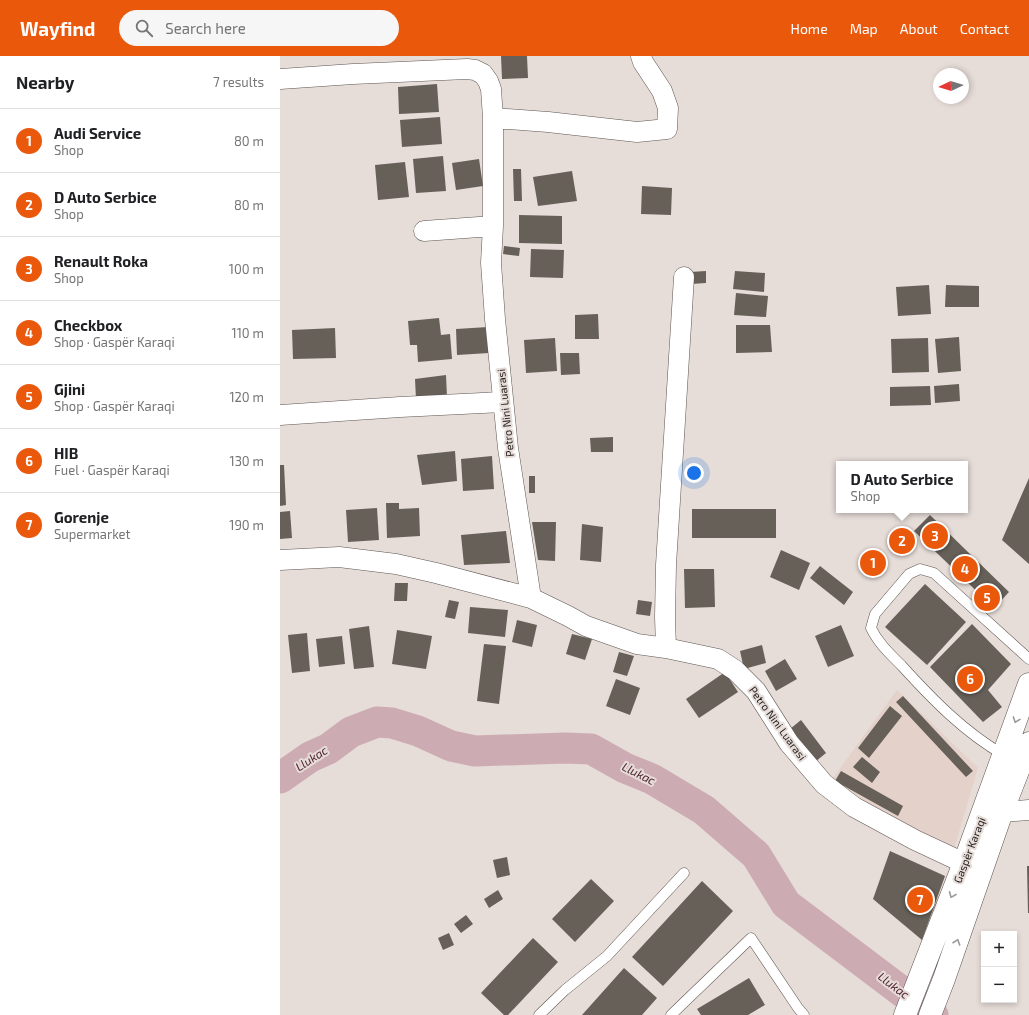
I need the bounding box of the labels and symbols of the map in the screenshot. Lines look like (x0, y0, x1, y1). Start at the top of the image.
north arrow (933, 68, 969, 104)
street label: Petro Nini Luarasi (494, 368, 516, 458)
your location (684, 463, 704, 483)
pin: 3 (922, 521, 948, 551)
pin: 2 (889, 526, 915, 556)
pin: 1 (860, 548, 886, 578)
pin: 4 (952, 554, 978, 584)
pin: 5 (974, 583, 1000, 613)
pin: 6 (957, 664, 983, 694)
street label: Petro Nini Luarasi (747, 683, 809, 763)
one-way arrow (1012, 717, 1020, 724)
water label: Llukac (292, 742, 330, 773)
water label: Llukac (620, 759, 658, 787)
street label: Gaspër Karaqi (950, 815, 988, 885)
pin: 7 (907, 885, 933, 915)
one-way arrow (948, 891, 956, 898)
one-way arrow (952, 938, 961, 945)
water label: Llukac (876, 969, 912, 1001)

